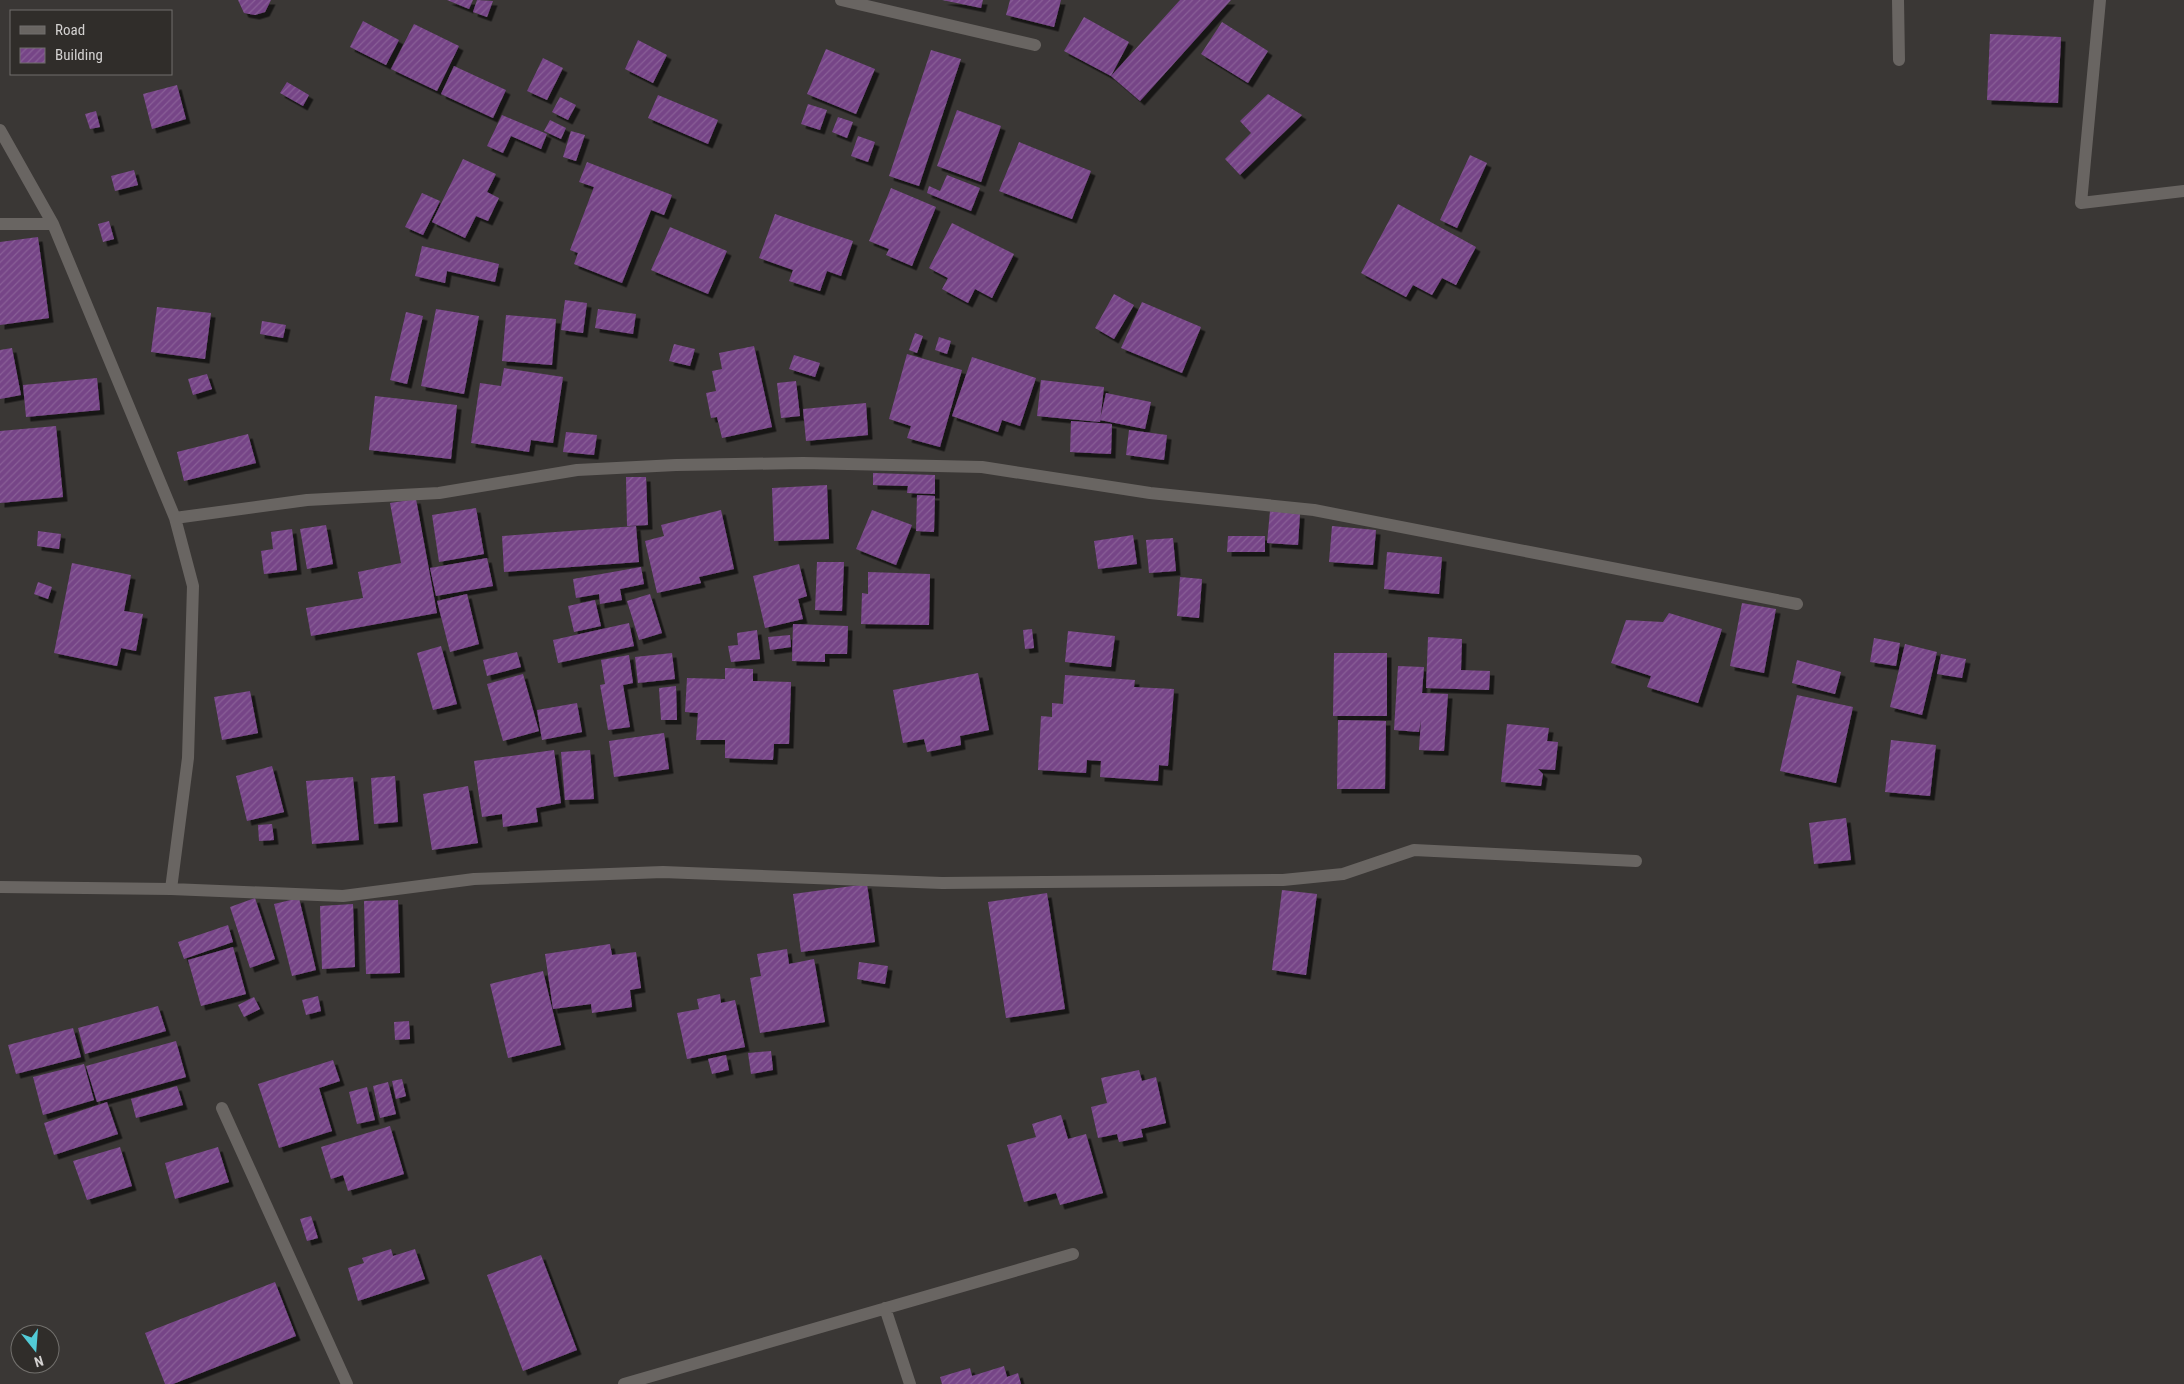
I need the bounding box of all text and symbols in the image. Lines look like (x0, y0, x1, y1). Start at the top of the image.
legend (10, 10, 172, 75)
text: Road (55, 21, 85, 39)
text: Building (55, 46, 103, 64)
north arrow (10, 1324, 60, 1374)
text: N (32, 1353, 45, 1370)

